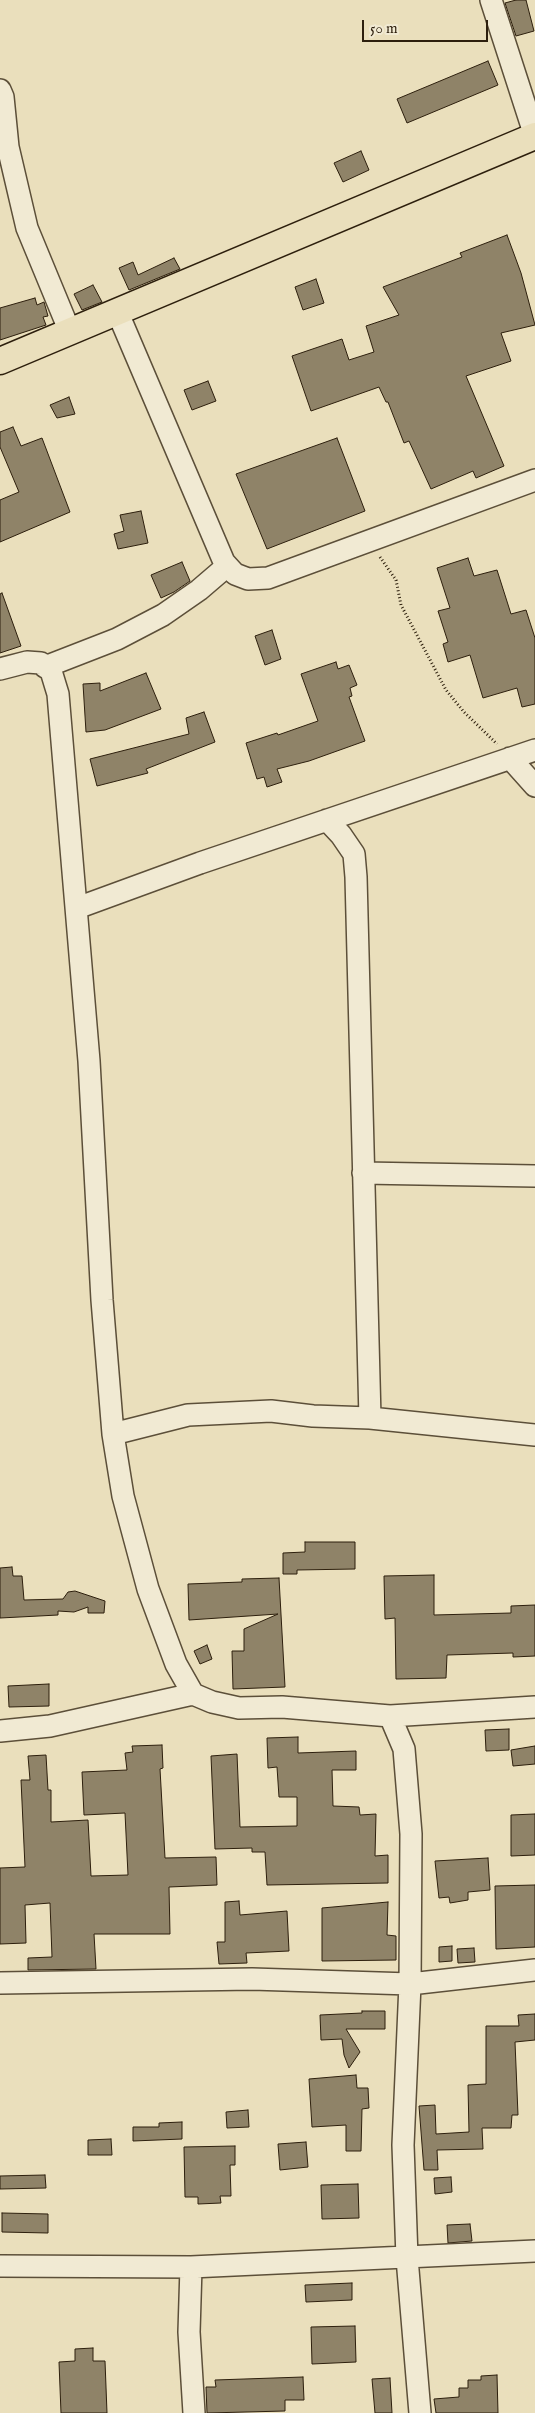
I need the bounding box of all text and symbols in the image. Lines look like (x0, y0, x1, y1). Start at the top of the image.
scale bar (365, 10, 491, 42)
text: 50 m (370, 19, 398, 38)

